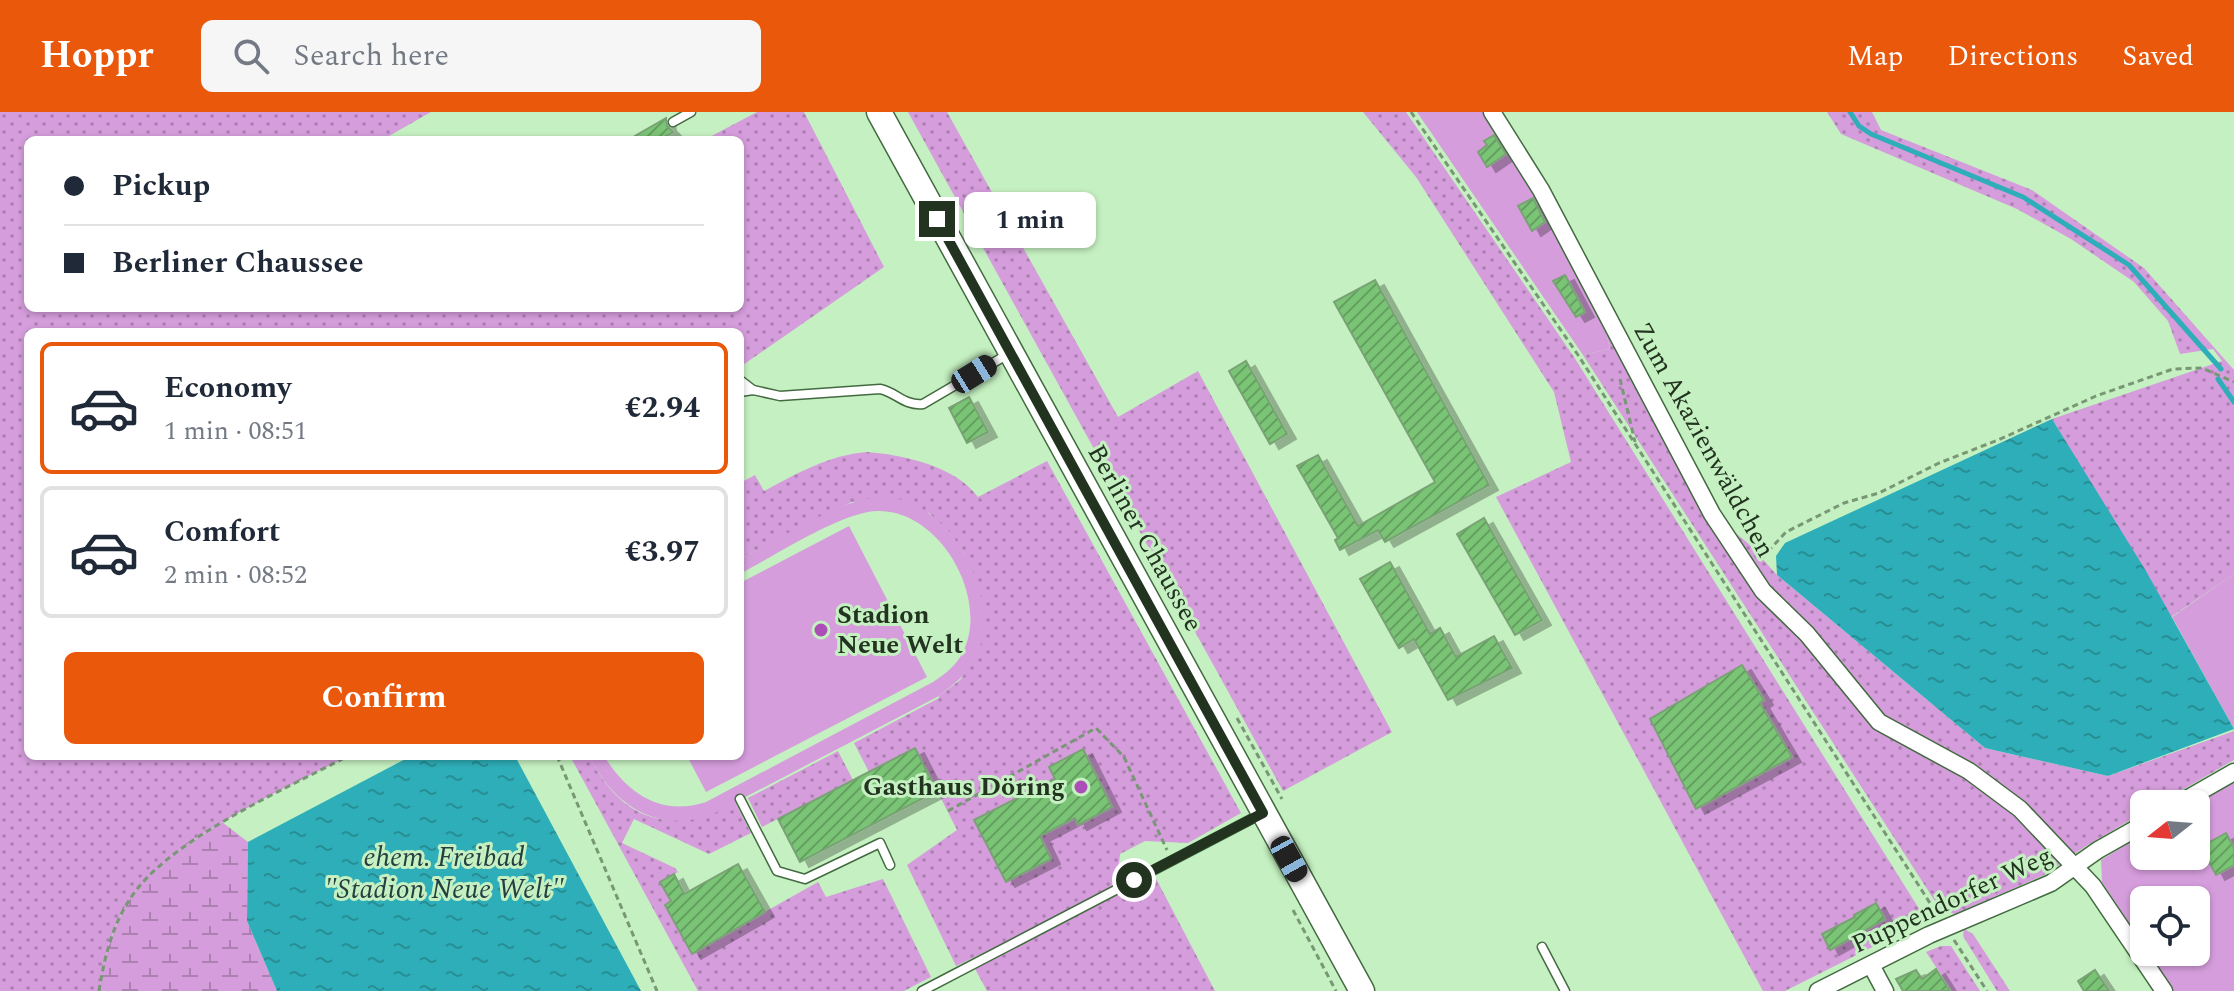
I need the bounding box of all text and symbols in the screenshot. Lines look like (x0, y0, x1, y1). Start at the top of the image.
search box (201, 20, 761, 92)
text: Hoppr (40, 27, 153, 85)
text: Search here (293, 33, 449, 79)
icon: search (229, 34, 273, 78)
text: Map (1847, 35, 1904, 78)
text: Directions (1948, 35, 2078, 78)
text: Saved (2122, 35, 2194, 78)
text: Pickup (112, 163, 210, 209)
callout: 1 min (965, 191, 1097, 247)
text: 1 min (995, 200, 1065, 240)
route end (919, 201, 955, 237)
text: Berliner Chaussee (112, 240, 364, 286)
street label: Zum Akazienwäldchen (1623, 315, 1785, 565)
car (947, 351, 1001, 397)
text: Economy (164, 365, 291, 411)
icon: car (68, 372, 140, 444)
text: €2.94 (625, 385, 700, 431)
text: 1 min · 08:51 (164, 411, 307, 451)
street label: Berliner Chaussee (1077, 437, 1213, 639)
text: Comfort (164, 509, 280, 555)
icon: car (68, 516, 140, 588)
text: €3.97 (625, 529, 700, 575)
text: 2 min · 08:52 (164, 555, 307, 595)
place label: Stadion Neue Welt (837, 595, 963, 665)
marker: Stadion Neue Welt (812, 621, 830, 639)
button: Confirm (64, 652, 704, 744)
place label: Gasthaus Döring (863, 767, 1065, 807)
marker: Gasthaus Döring (1072, 778, 1090, 796)
north arrow (2130, 790, 2210, 870)
map controls (2130, 790, 2210, 966)
car (1267, 832, 1311, 886)
water label: ehem. Freibad "Stadion Neue Welt" (324, 836, 564, 911)
street label: Puppendorfer Weg (1845, 836, 2059, 964)
route start (1116, 862, 1152, 898)
button: locate (2130, 886, 2210, 966)

